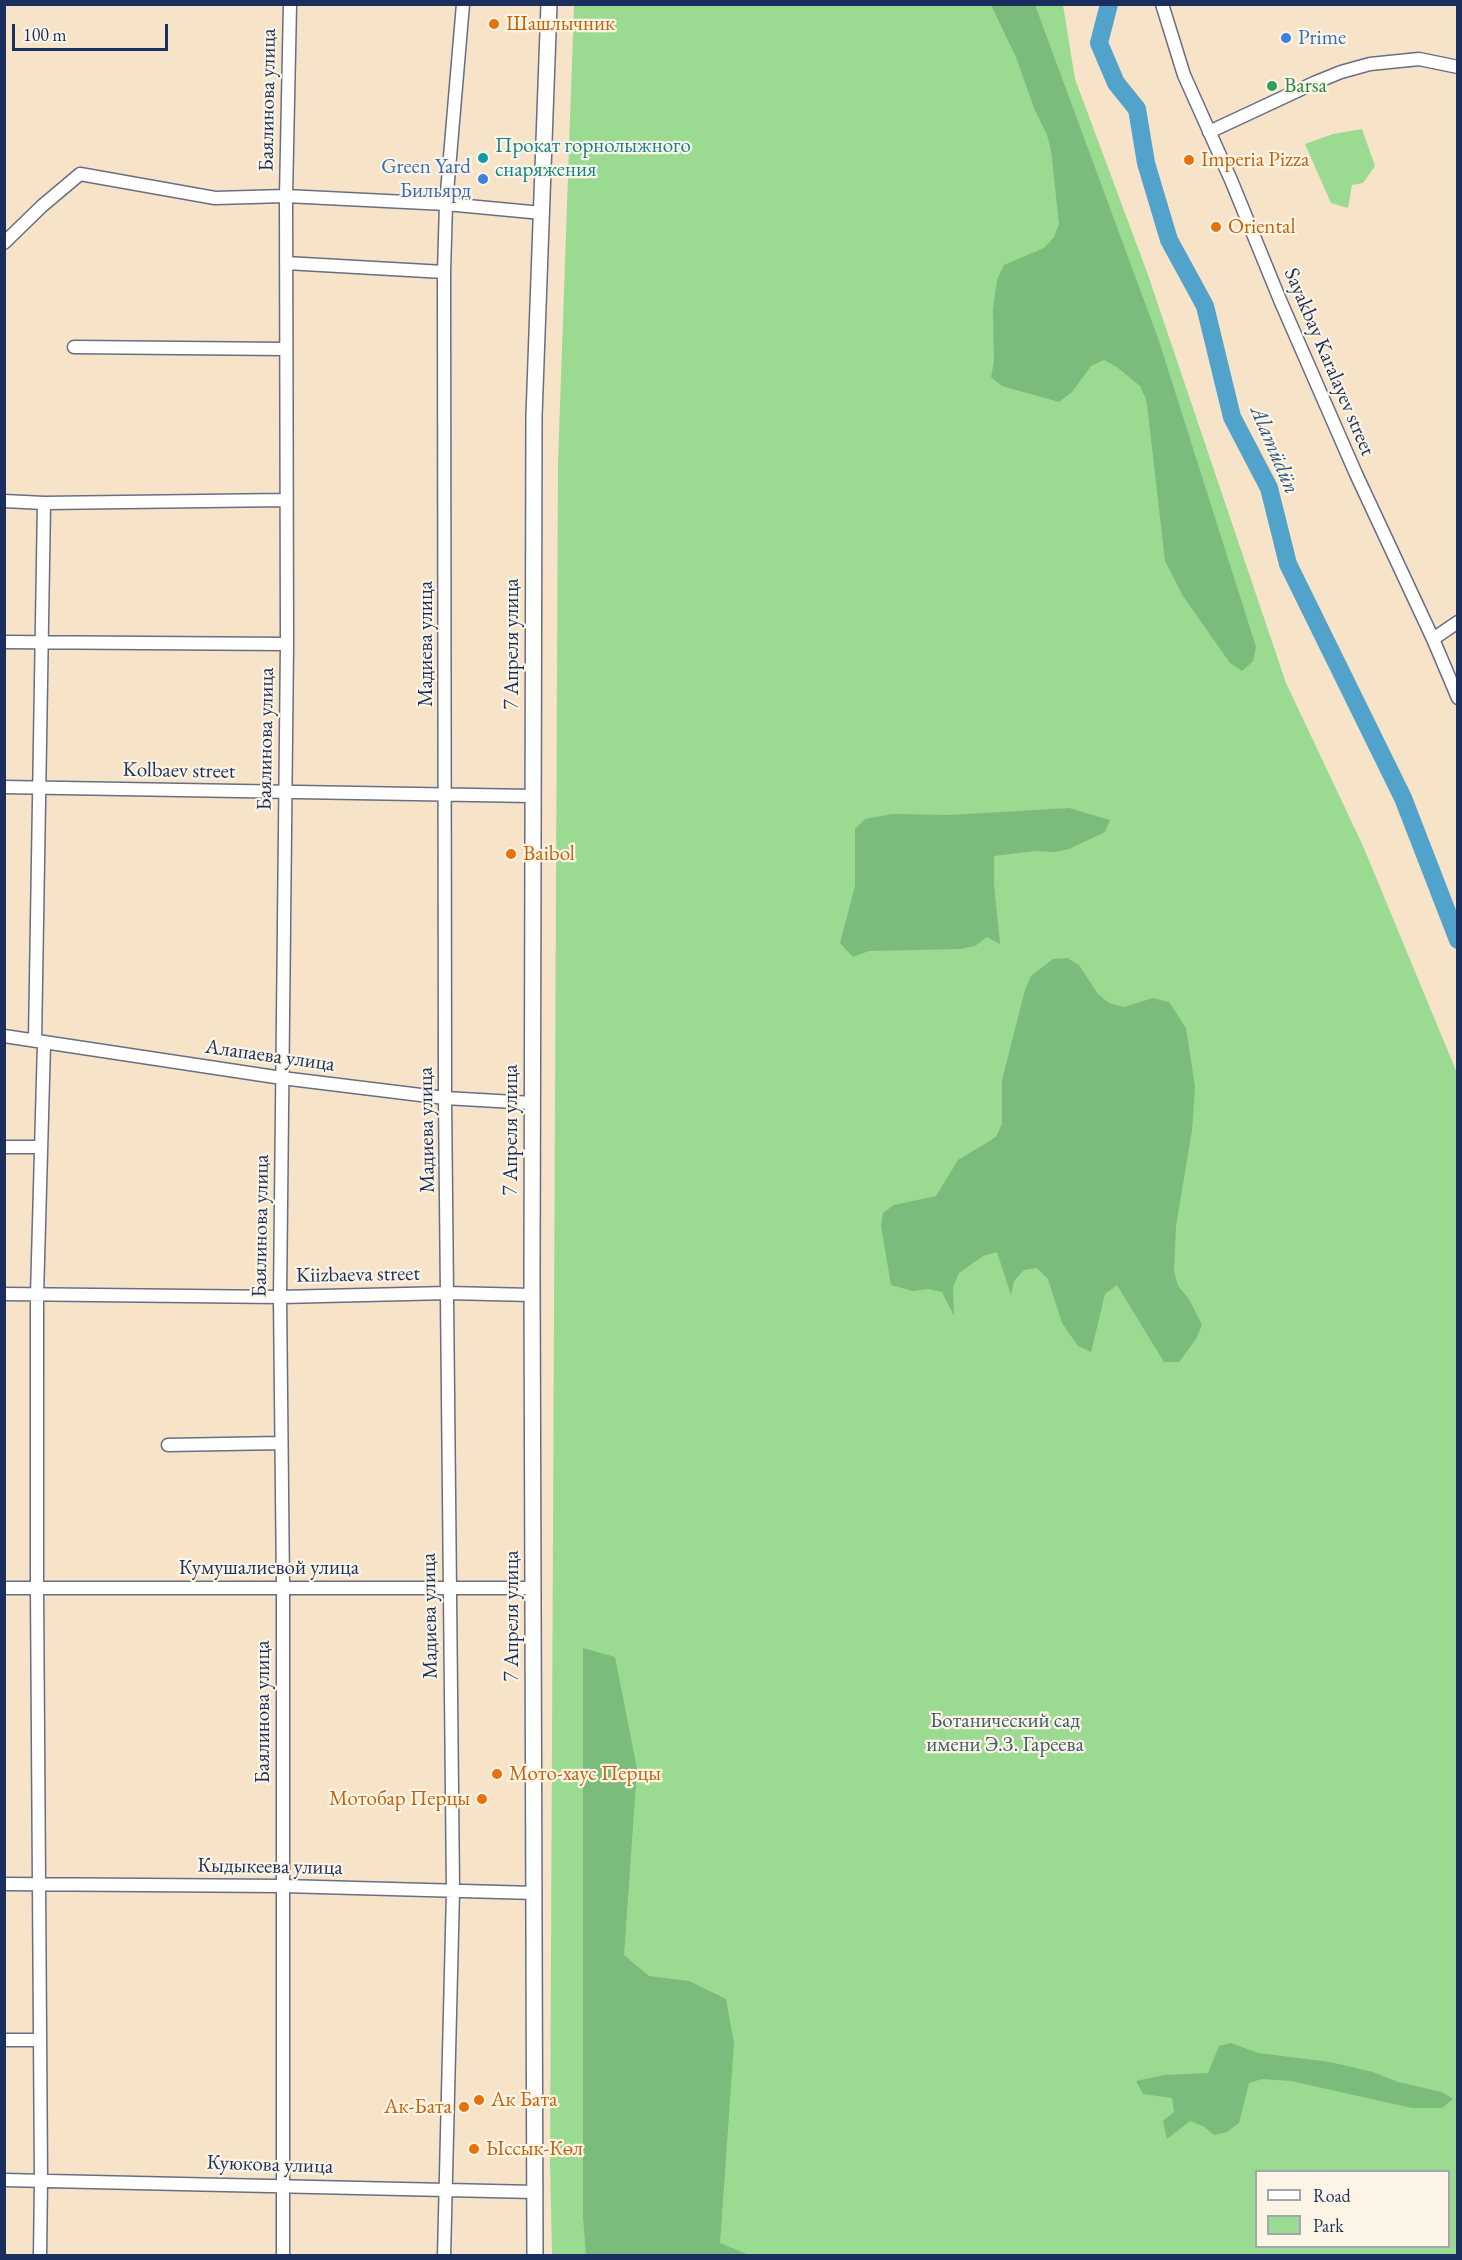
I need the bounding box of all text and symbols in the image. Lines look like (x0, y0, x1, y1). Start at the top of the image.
place label: Шашлычник (506, 11, 615, 37)
scale bar (15, 12, 171, 50)
marker: Шашлычник (487, 17, 501, 31)
text: 100 m (23, 23, 67, 46)
place label: Prime (1298, 25, 1346, 51)
street label: Баялинова улица (254, 28, 282, 172)
marker: Prime (1279, 31, 1293, 45)
place label: Barsa (1284, 73, 1327, 99)
marker: Barsa (1265, 79, 1279, 93)
place label: Прокат горнолыжного снаряжения (495, 133, 691, 183)
place label: Imperia Pizza (1201, 147, 1309, 173)
marker: Прокат горнолыжного снаряжения (476, 151, 490, 165)
marker: Imperia Pizza (1182, 153, 1196, 167)
place label: Green Yard Бильярд (381, 154, 471, 204)
marker: Green Yard Бильярд (476, 172, 490, 186)
place label: Oriental (1228, 214, 1295, 240)
marker: Oriental (1209, 220, 1223, 234)
street label: Sayakbay Karalayev street (1278, 264, 1380, 460)
water label: Alamüdün (1244, 402, 1304, 498)
street label: 7 Апреля улица (499, 578, 525, 710)
street label: Мадиева улица (413, 581, 439, 707)
street label: Баялинова улица (252, 667, 280, 811)
street label: Kolbaev street (122, 757, 236, 785)
place label: Baibol (523, 841, 575, 867)
marker: Baibol (504, 847, 518, 861)
street label: Алапаева улица (204, 1034, 336, 1078)
street label: 7 Апреля улица (498, 1064, 524, 1196)
street label: Мадиева улица (413, 1067, 441, 1193)
street label: Баялинова улица (247, 1154, 275, 1298)
street label: Kiizbaeva street (296, 1261, 420, 1289)
street label: 7 Апреля улица (499, 1550, 525, 1682)
street label: Мадиева улица (416, 1553, 444, 1679)
street label: Кумушалиевой улица (179, 1555, 359, 1581)
street label: Баялинова улица (250, 1640, 276, 1784)
park label: Ботанический сад имени Э.З. Гареева (926, 1708, 1084, 1758)
place label: Мото-хаус Перцы (509, 1761, 661, 1787)
marker: Мото-хаус Перцы (490, 1767, 504, 1781)
place label: Мотобар Перцы (329, 1786, 470, 1812)
marker: Мотобар Перцы (475, 1792, 489, 1806)
street label: Кыдыкеева улица (197, 1853, 343, 1881)
place label: Ак Бата (491, 2087, 557, 2113)
marker: Ак Бата (472, 2093, 486, 2107)
place label: Ак-Бата (384, 2094, 452, 2120)
marker: Ак-Бата (457, 2100, 471, 2114)
place label: Ыссык-Көл (486, 2136, 583, 2162)
marker: Ыссык-Көл (467, 2142, 481, 2156)
street label: Куюкова улица (206, 2150, 334, 2180)
legend (1255, 2170, 1450, 2248)
text: Road (1313, 2184, 1351, 2207)
text: Park (1313, 2214, 1344, 2237)

